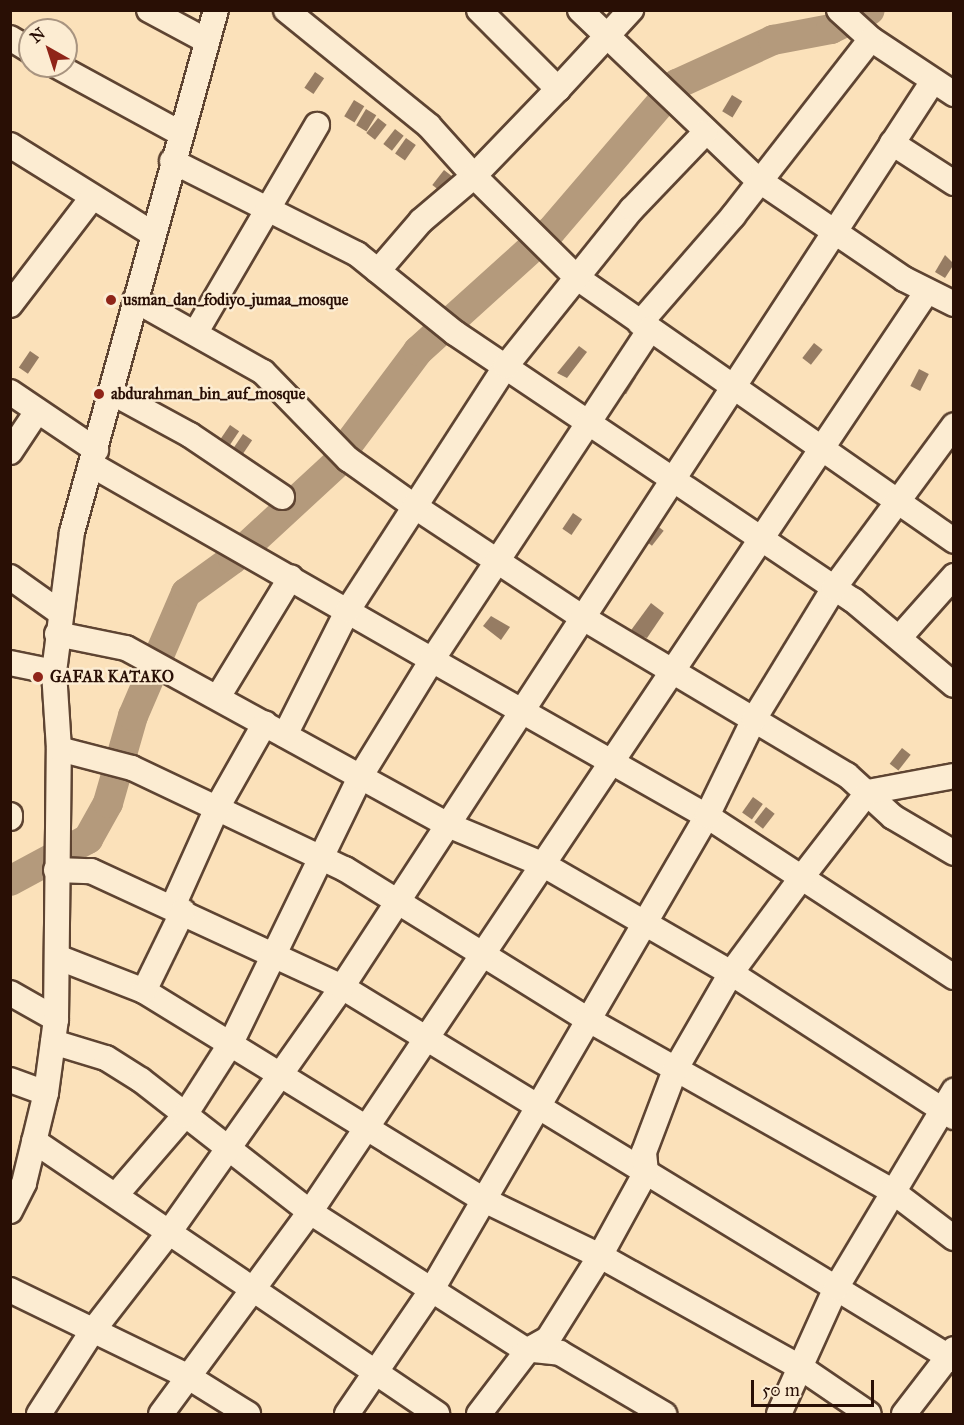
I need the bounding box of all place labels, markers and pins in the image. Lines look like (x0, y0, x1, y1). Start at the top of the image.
place label: usman_dan_fodiyo_jumaa_mosque (123, 290, 348, 310)
marker: usman_dan_fodiyo_jumaa_mosque (104, 293, 118, 307)
place label: abdurahman_bin_auf_mosque (111, 384, 305, 404)
marker: abdurahman_bin_auf_mosque (92, 387, 106, 401)
place label: GAFAR KATAKO (50, 667, 174, 687)
marker: GAFAR KATAKO (31, 670, 45, 684)

